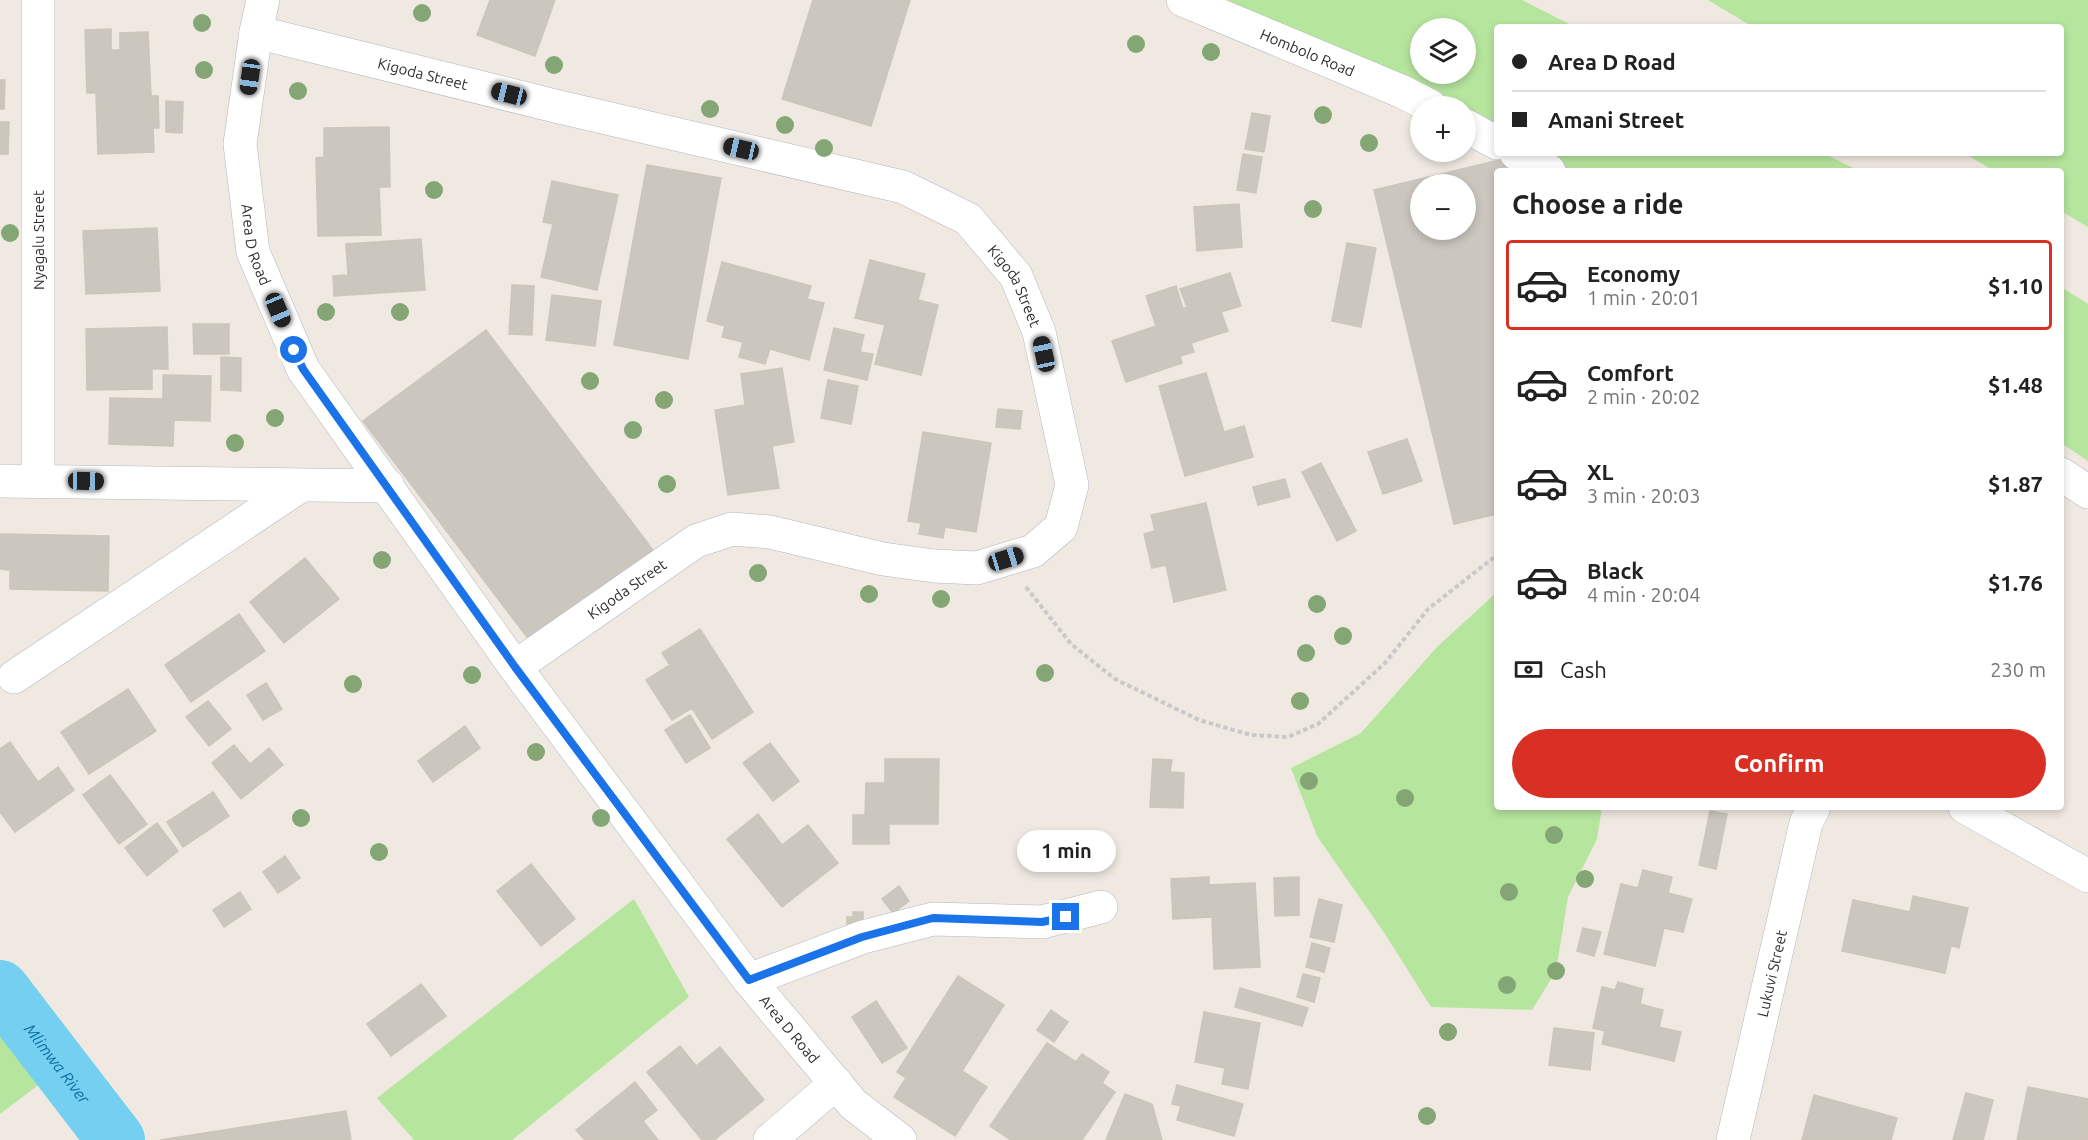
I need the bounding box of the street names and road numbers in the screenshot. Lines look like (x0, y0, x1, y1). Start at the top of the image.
street label: Hombolo Road (1258, 25, 1357, 79)
street label: Kigoda Street (376, 54, 470, 93)
street label: Nyagalu Street (30, 190, 47, 290)
street label: Area D Road (239, 203, 275, 288)
street label: Kigoda Street (985, 241, 1044, 329)
street label: Kigoda Street (584, 556, 670, 622)
street label: Lukuvi Street (1753, 928, 1790, 1018)
street label: Area D Road (757, 991, 823, 1066)

